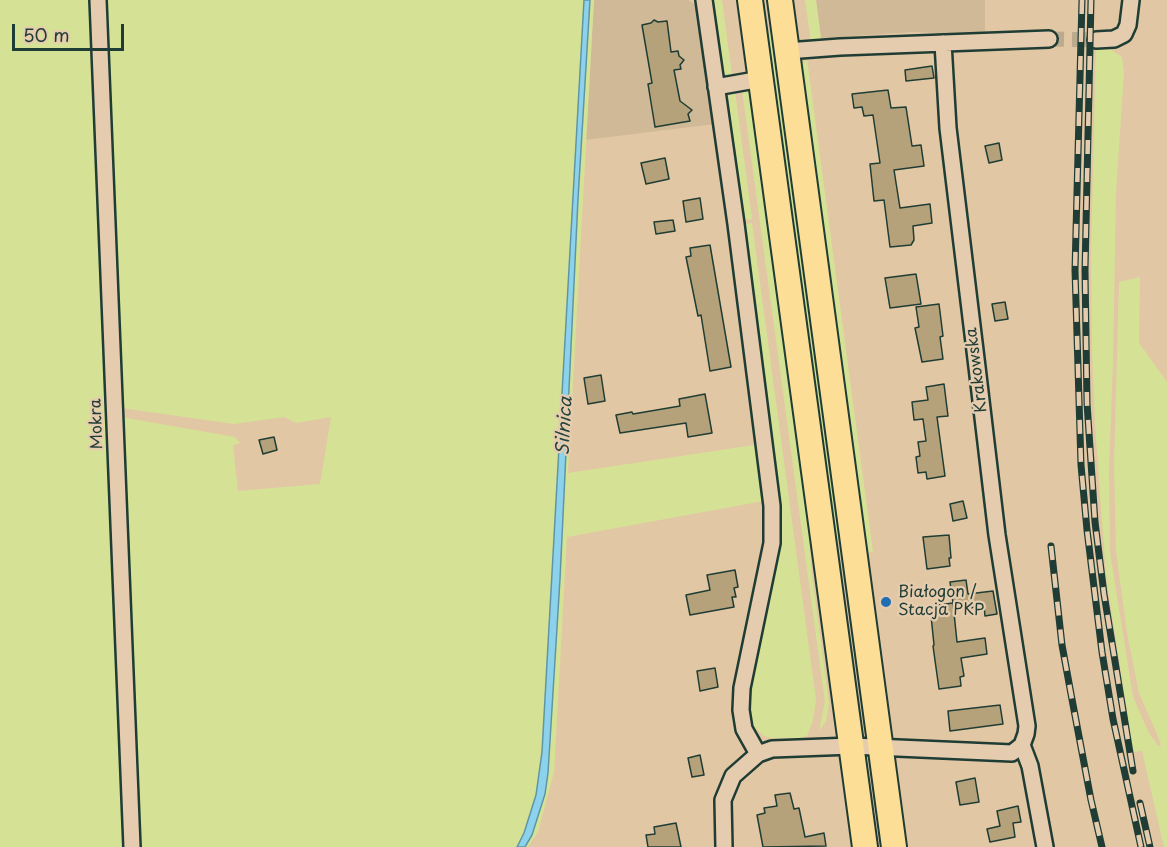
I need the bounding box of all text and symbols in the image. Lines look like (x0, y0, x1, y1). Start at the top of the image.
scale bar (15, 12, 128, 50)
text: 50 m (23, 21, 70, 48)
street label: Krakowska (962, 326, 992, 414)
water label: Silnica (553, 396, 577, 456)
street label: Mokra (87, 398, 107, 450)
place label: Białogon / Stacja PKP (898, 583, 984, 621)
marker: Białogon / Stacja PKP (879, 595, 893, 609)

